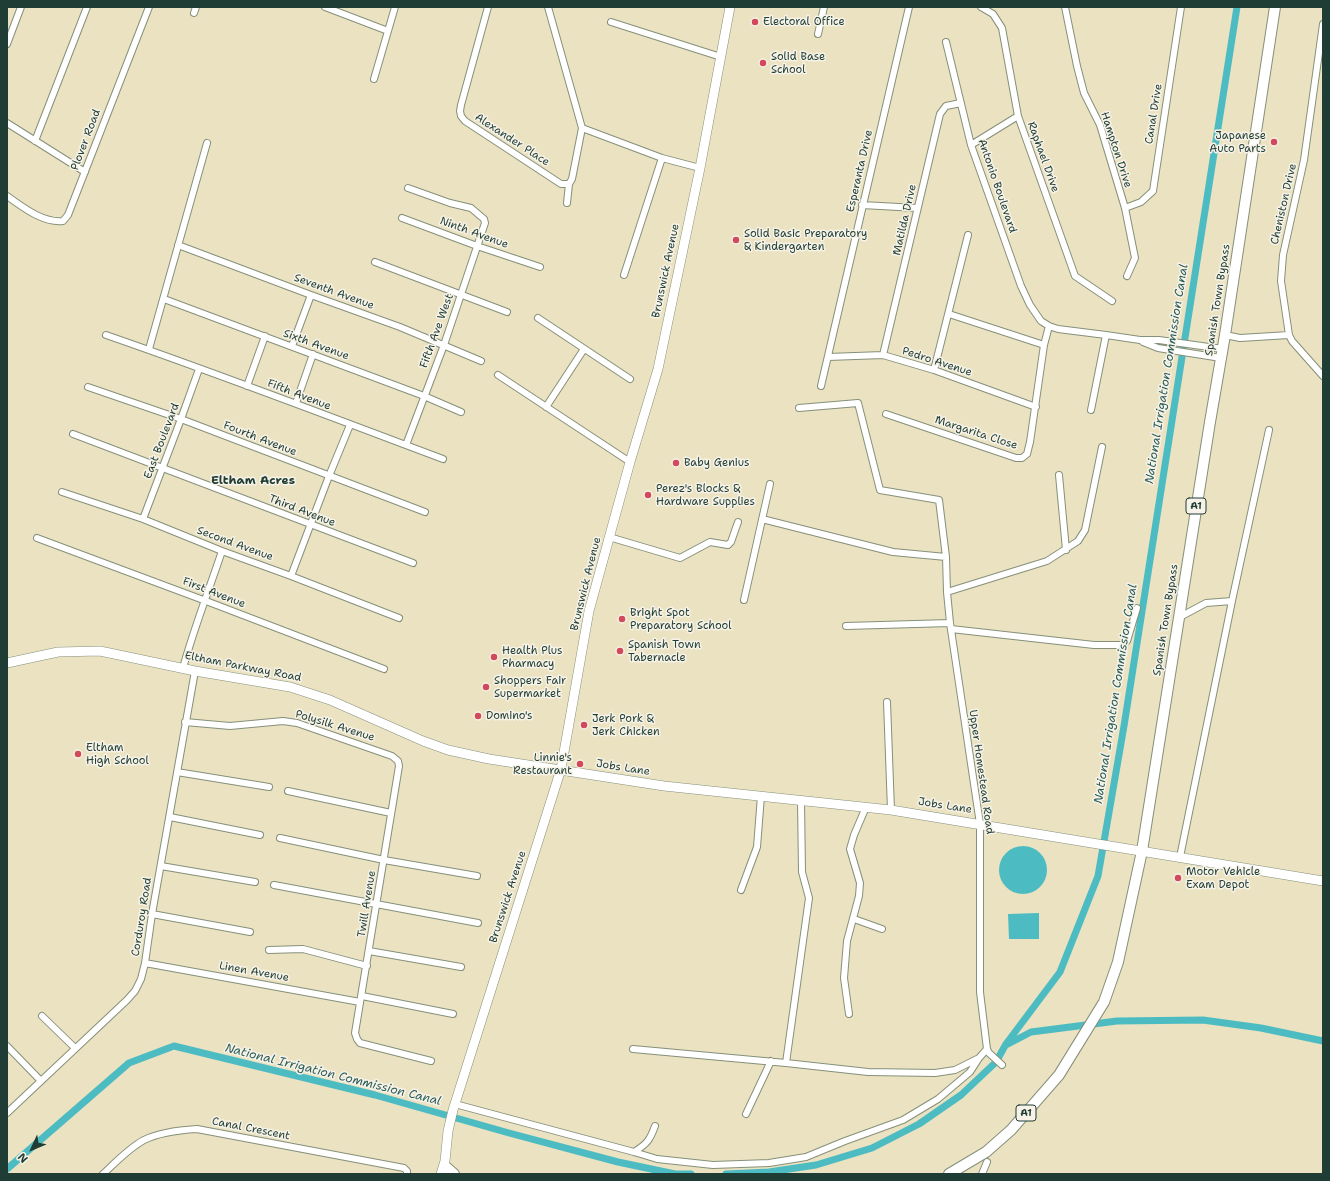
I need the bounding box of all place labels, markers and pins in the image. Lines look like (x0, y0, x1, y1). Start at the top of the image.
place label: Electoral Office (763, 15, 845, 29)
marker: Electoral Office (750, 17, 760, 27)
place label: Solid Base School (771, 50, 825, 76)
marker: Solid Base School (758, 58, 768, 68)
place label: Japanese Auto Parts (1209, 129, 1266, 155)
marker: Japanese Auto Parts (1269, 137, 1279, 147)
place label: Solid Basic Preparatory & Kindergarten (744, 227, 867, 253)
marker: Solid Basic Preparatory & Kindergarten (731, 235, 741, 245)
place label: Baby Genius (684, 456, 749, 470)
marker: Baby Genius (671, 458, 681, 468)
place label: Perez's Blocks & Hardware Supplies (656, 482, 755, 508)
marker: Perez's Blocks & Hardware Supplies (643, 490, 653, 500)
place label: Bright Spot Preparatory School (630, 606, 732, 632)
marker: Bright Spot Preparatory School (617, 614, 627, 624)
place label: Spanish Town Tabernacle (628, 638, 701, 664)
place label: Health Plus Pharmacy (502, 644, 562, 670)
marker: Spanish Town Tabernacle (615, 646, 625, 656)
marker: Health Plus Pharmacy (489, 652, 499, 662)
place label: Shoppers Fair Supermarket (494, 674, 566, 700)
marker: Shoppers Fair Supermarket (481, 682, 491, 692)
place label: Domino's (486, 709, 533, 723)
marker: Domino's (473, 711, 483, 721)
place label: Jerk Pork & Jerk Chicken (592, 712, 660, 738)
marker: Jerk Pork & Jerk Chicken (579, 720, 589, 730)
place label: Eltham High School (86, 741, 149, 767)
marker: Eltham High School (73, 749, 83, 759)
place label: Linnie's Restaurant (513, 751, 572, 777)
marker: Linnie's Restaurant (575, 759, 585, 769)
place label: Motor Vehicle Exam Depot (1186, 865, 1260, 891)
marker: Motor Vehicle Exam Depot (1173, 873, 1183, 883)

